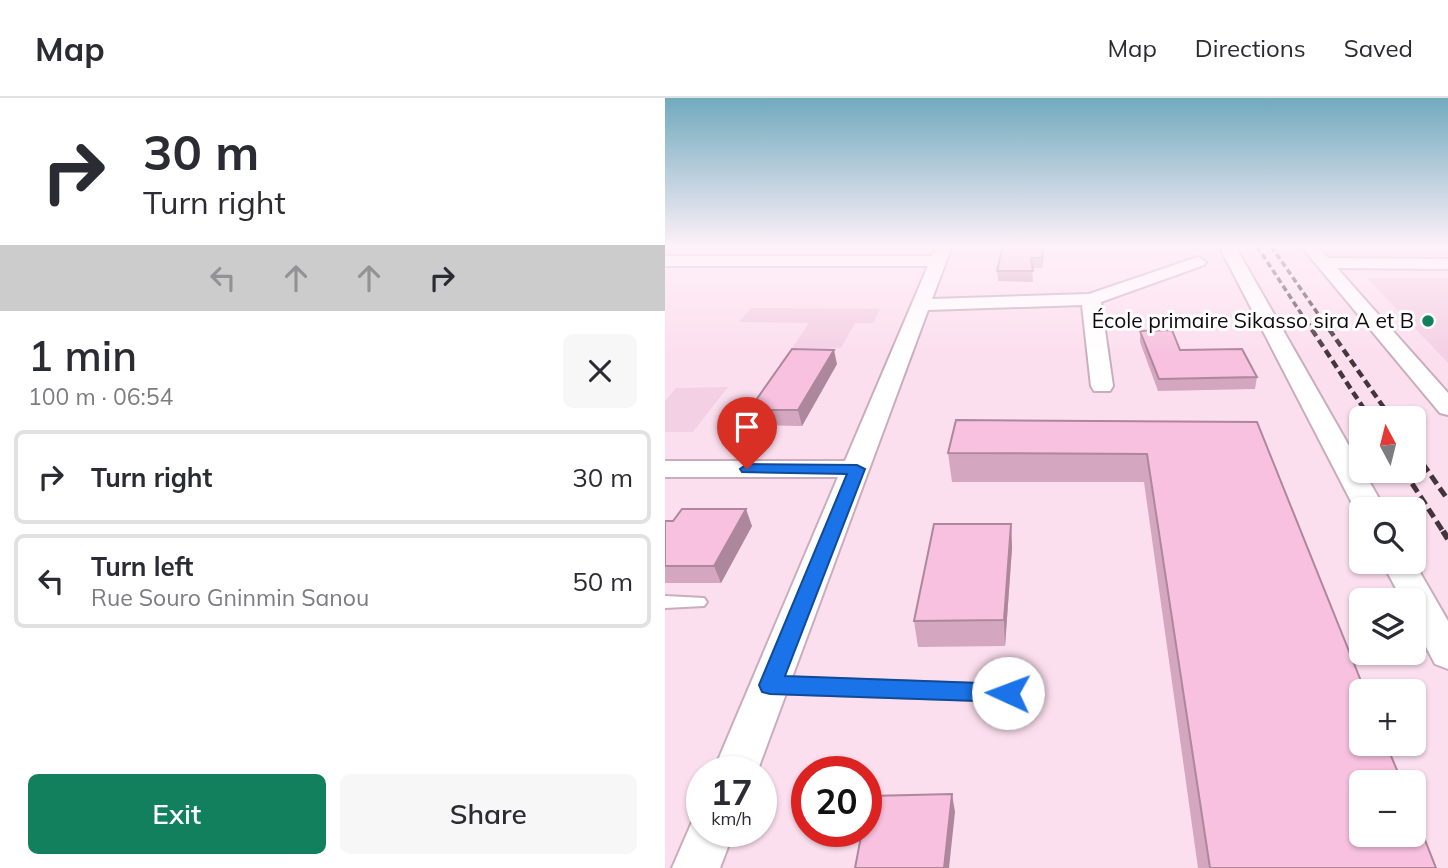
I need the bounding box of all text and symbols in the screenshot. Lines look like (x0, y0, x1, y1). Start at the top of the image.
text: Map (35, 28, 105, 69)
text: Map (1107, 33, 1157, 63)
text: Directions (1195, 33, 1306, 63)
text: Saved (1344, 33, 1413, 63)
text: 30 m (143, 121, 259, 182)
icon: right (28, 126, 119, 217)
text: Turn right (143, 182, 286, 222)
icon: left (204, 259, 242, 297)
icon: ahead (277, 259, 315, 297)
icon: ahead (350, 259, 388, 297)
icon: right (423, 259, 461, 297)
place label: École primaire Sikasso sira A et B (1092, 307, 1414, 333)
marker: École primaire Sikasso sira A et B (1420, 313, 1436, 329)
text: 1 min (28, 329, 137, 382)
button: close (563, 334, 637, 408)
text: 100 m · 06:54 (28, 382, 173, 411)
pin (717, 397, 777, 469)
north arrow (1349, 406, 1426, 483)
map controls (1349, 406, 1426, 847)
icon: arrive (728, 408, 766, 446)
icon: right (32, 458, 70, 496)
text: Turn right (91, 461, 212, 494)
text: 30 m (572, 461, 633, 494)
button: search (1349, 497, 1426, 574)
text: Turn left (91, 550, 193, 583)
icon: left (32, 562, 70, 600)
text: 50 m (572, 565, 633, 598)
text: Rue Souro Gninmin Sanou (91, 583, 369, 612)
button: layers (1349, 588, 1426, 665)
position arrow (971, 656, 1045, 730)
button: + (1349, 679, 1426, 756)
speed limit sign: 20 (791, 756, 882, 847)
text: 17 (710, 770, 753, 814)
button: − (1349, 770, 1426, 847)
button: Exit (28, 774, 326, 854)
button: Share (340, 774, 637, 854)
text: km/h (711, 807, 752, 830)

